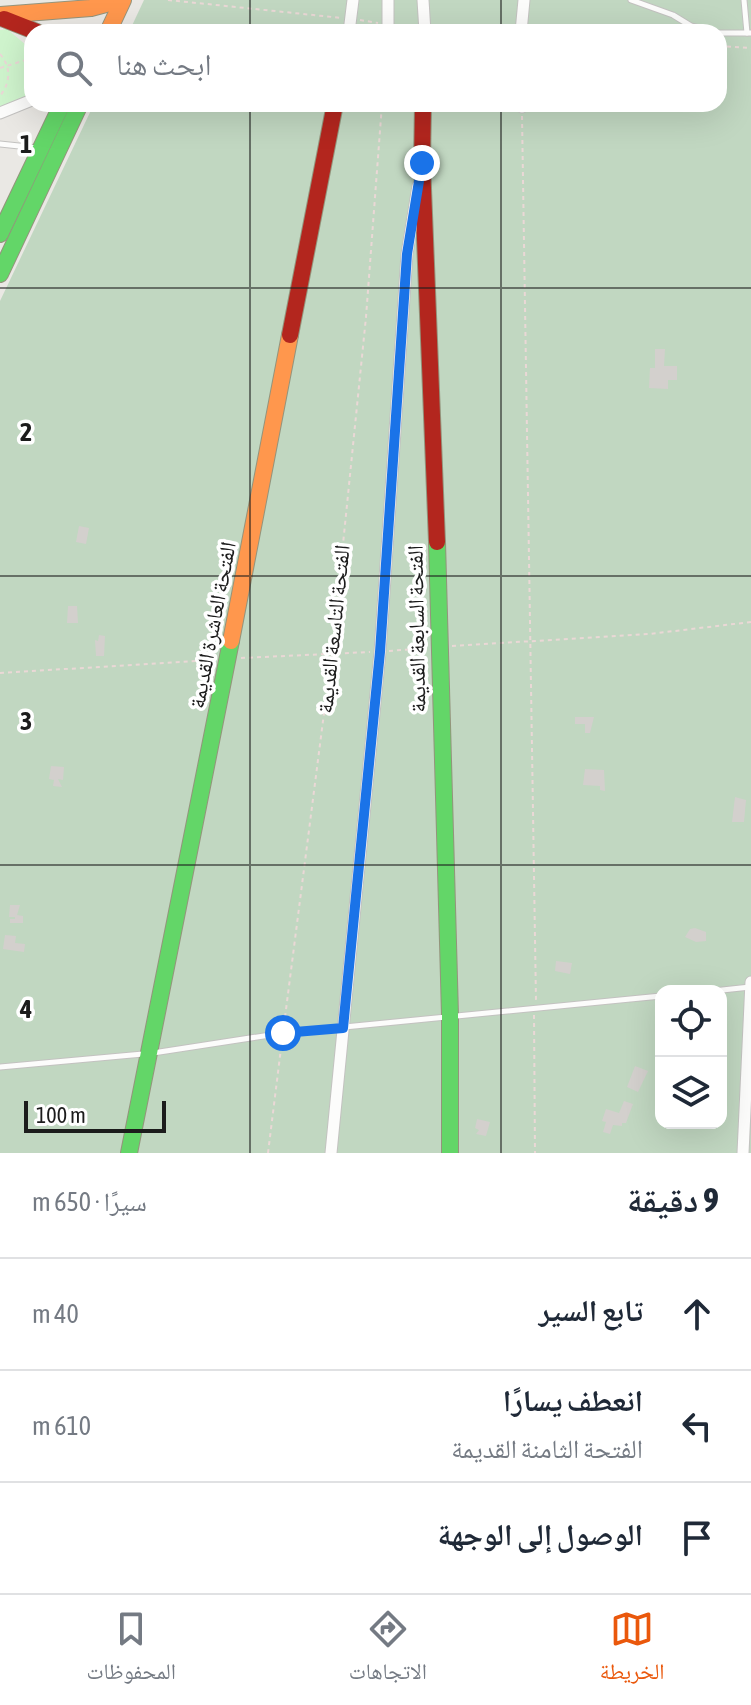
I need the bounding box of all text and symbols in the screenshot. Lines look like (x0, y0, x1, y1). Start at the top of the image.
search box (24, 24, 727, 112)
icon: search (52, 46, 96, 90)
text: ابحث هنا (116, 47, 212, 81)
text: 1 (20, 129, 32, 159)
route end (404, 145, 440, 181)
text: 2 (20, 417, 32, 447)
street label: الفتحة العاشرة القديمة (183, 539, 241, 711)
street label: الفتحة التاسعة القديمة (311, 543, 355, 715)
street label: الفتحة السابعة القديمة (402, 545, 430, 713)
text: 3 (20, 706, 32, 736)
map controls (655, 985, 727, 1129)
button: locate (655, 985, 727, 1057)
text: 4 (19, 994, 32, 1024)
route start (265, 1015, 301, 1051)
button: layers (655, 1057, 727, 1129)
scale bar (24, 1097, 166, 1133)
text: 100 m (36, 1102, 86, 1128)
text: 9 دقيقة (627, 1180, 719, 1219)
text: سيرًا · 650 m (32, 1187, 147, 1217)
icon: ahead (675, 1292, 719, 1336)
text: تابع السير (539, 1293, 643, 1327)
text: 40 m (32, 1299, 79, 1329)
text: انعطف يسارًا (503, 1383, 643, 1417)
icon: left (675, 1404, 719, 1448)
text: 610 m (32, 1411, 91, 1441)
text: الفتحة الثامنة القديمة (451, 1434, 643, 1464)
icon: arrive (675, 1516, 719, 1560)
text: الوصول إلى الوجهة (438, 1517, 643, 1551)
tab: المحفوظات (86, 1607, 176, 1693)
tab: الاتجاهات (349, 1607, 427, 1693)
tab: الخريطة (600, 1607, 665, 1693)

